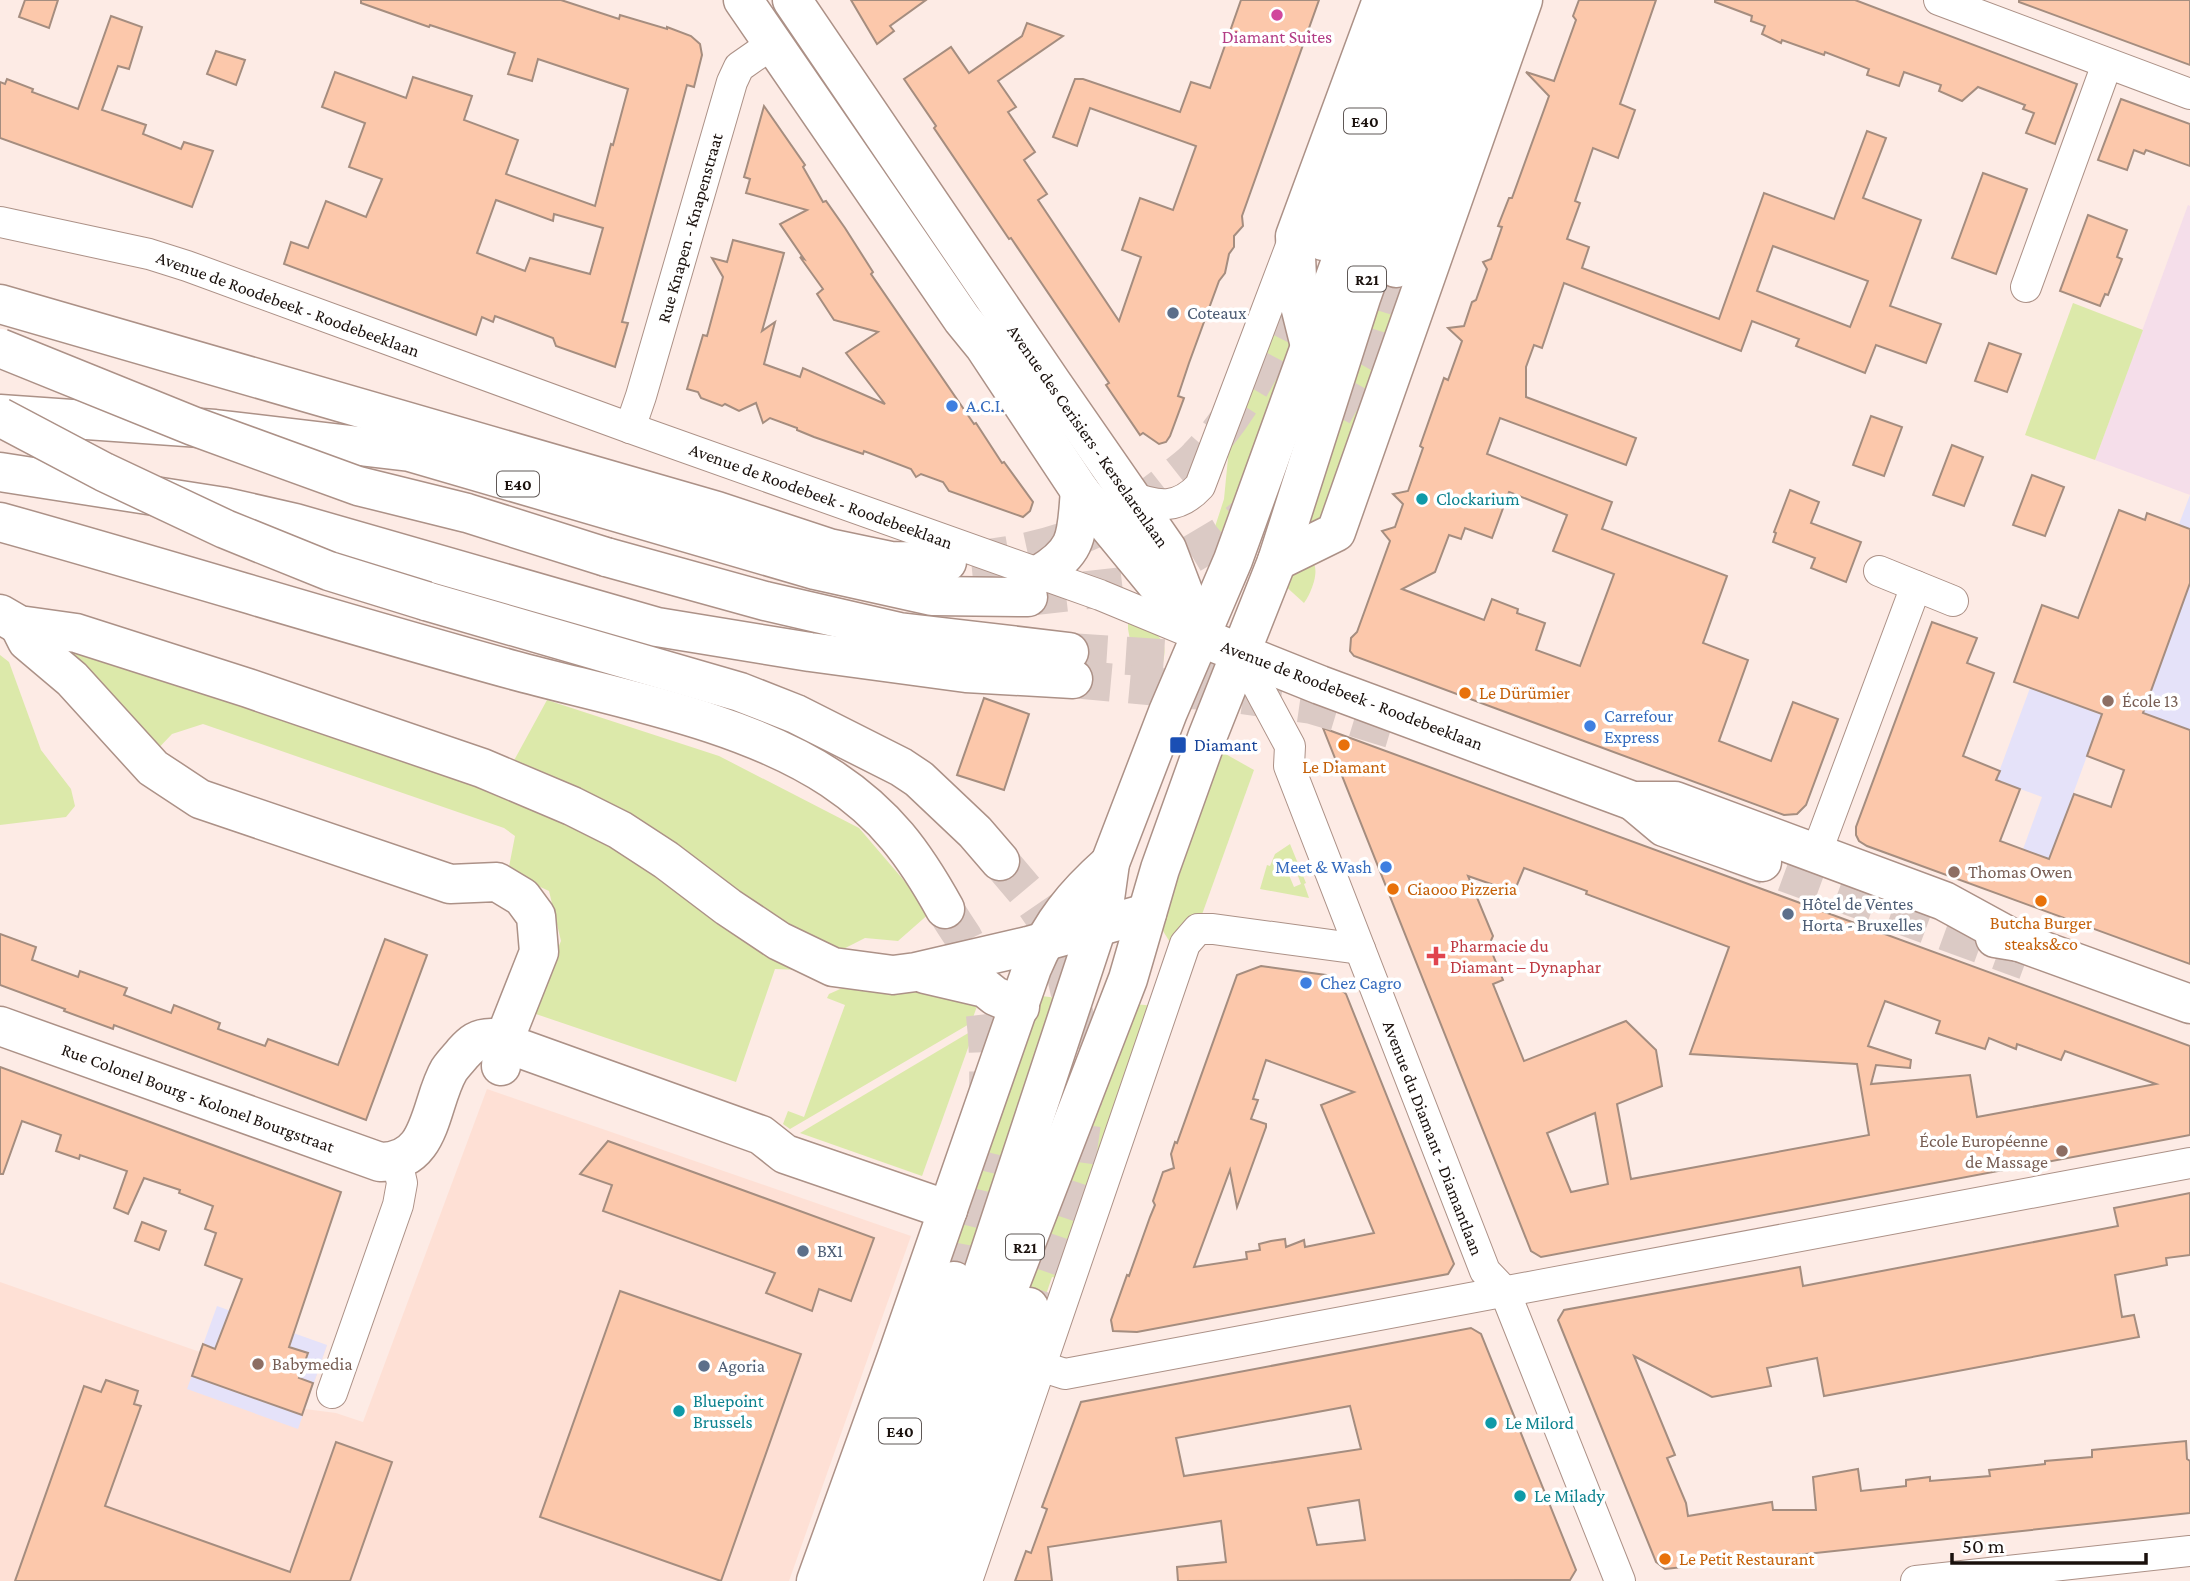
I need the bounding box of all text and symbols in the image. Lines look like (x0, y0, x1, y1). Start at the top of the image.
marker: Diamant Suites (1269, 7, 1285, 23)
place label: Diamant Suites (1222, 27, 1332, 47)
road number: E40 (1344, 108, 1386, 134)
street label: Rue Knapen - Knapenstraat (653, 130, 727, 325)
street label: Avenue de Roodebeek - Roodebeeklaan (154, 247, 423, 361)
road number: R21 (1348, 266, 1386, 292)
place label: Coteaux (1187, 303, 1247, 323)
marker: Coteaux (1165, 305, 1181, 321)
street label: Avenue des Cerisiers - Kerselarenlaan (1003, 321, 1173, 551)
place label: A.C.I. (966, 396, 1004, 416)
marker: A.C.I. (944, 398, 960, 414)
street label: Avenue de Roodebeek - Roodebeeklaan (687, 439, 956, 553)
road number: E40 (497, 471, 539, 496)
place label: Clockarium (1436, 489, 1520, 509)
marker: Clockarium (1414, 491, 1430, 507)
street label: Avenue de Roodebeek - Roodebeeklaan (1218, 636, 1486, 754)
place label: Le Dürümier (1479, 683, 1571, 703)
marker: Le Dürümier (1457, 685, 1473, 701)
place label: École 13 (2122, 691, 2179, 711)
marker: École 13 (2100, 693, 2116, 709)
place label: Carrefour Express (1604, 706, 1674, 747)
marker: Carrefour Express (1582, 718, 1598, 734)
marker: Diamant (1168, 735, 1188, 755)
place label: Diamant (1194, 735, 1258, 755)
marker: Le Diamant (1336, 737, 1352, 753)
place label: Le Diamant (1302, 757, 1387, 777)
place label: Meet & Wash (1275, 857, 1372, 877)
marker: Meet & Wash (1378, 859, 1394, 875)
place label: Thomas Owen (1968, 862, 2073, 882)
marker: Thomas Owen (1946, 864, 1962, 880)
place label: Ciaooo Pizzeria (1407, 879, 1517, 899)
marker: Ciaooo Pizzeria (1385, 881, 1401, 897)
marker: Butcha Burger steaks&co (2033, 893, 2049, 909)
place label: Hôtel de Ventes Horta - Bruxelles (1802, 894, 1923, 935)
marker: Hôtel de Ventes Horta - Bruxelles (1780, 906, 1796, 922)
place label: Butcha Burger steaks&co (1990, 913, 2093, 954)
place label: Pharmacie du Diamant – Dynaphar (1450, 936, 1602, 977)
marker: Pharmacie du Diamant – Dynaphar (1428, 948, 1444, 964)
place label: Chez Cagro (1320, 973, 1402, 993)
marker: Chez Cagro (1298, 975, 1314, 991)
street label: Avenue du Diamant - Diamantlaan (1379, 1018, 1487, 1259)
street label: Rue Colonel Bourg - Kolonel Bourgstraat (59, 1039, 338, 1157)
place label: École Européenne de Massage (1919, 1131, 2048, 1172)
marker: École Européenne de Massage (2054, 1143, 2070, 1159)
road number: R21 (1006, 1234, 1044, 1260)
place label: BX1 (817, 1241, 843, 1261)
marker: BX1 (795, 1243, 811, 1259)
place label: Babymedia (272, 1354, 353, 1374)
marker: Babymedia (250, 1356, 266, 1372)
place label: Agoria (718, 1356, 765, 1376)
marker: Agoria (696, 1358, 712, 1374)
place label: Bluepoint Brussels (693, 1391, 765, 1432)
marker: Bluepoint Brussels (671, 1403, 687, 1419)
place label: Le Milord (1505, 1413, 1575, 1433)
marker: Le Milord (1483, 1415, 1499, 1431)
road number: E40 (879, 1418, 921, 1443)
place label: Le Milady (1534, 1486, 1605, 1506)
marker: Le Milady (1512, 1488, 1528, 1504)
scale bar (1952, 1522, 2146, 1566)
text: 50 m (1962, 1534, 2005, 1558)
place label: Le Petit Restaurant (1679, 1549, 1815, 1569)
marker: Le Petit Restaurant (1657, 1551, 1673, 1567)

